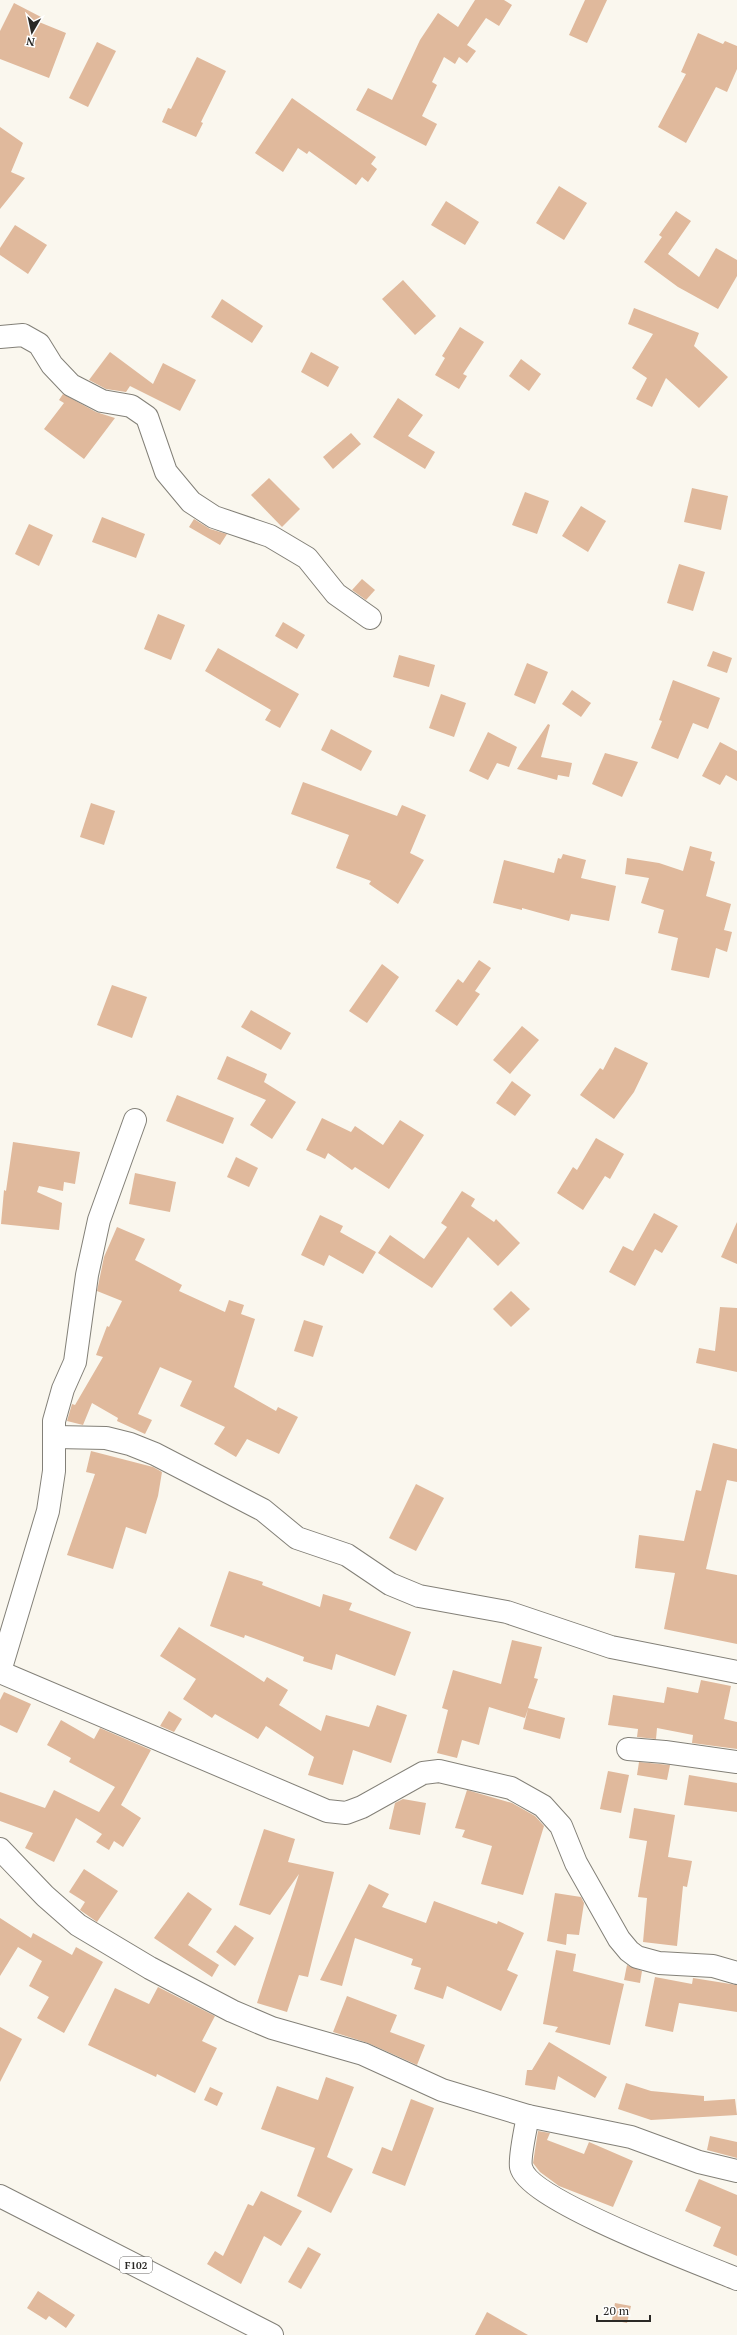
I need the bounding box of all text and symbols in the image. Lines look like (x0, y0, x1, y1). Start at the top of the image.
north arrow (12, 12, 52, 52)
text: N (25, 34, 36, 49)
road number: F102 (120, 2257, 152, 2273)
scale bar (597, 2297, 650, 2323)
text: 20 m (603, 2303, 630, 2318)

